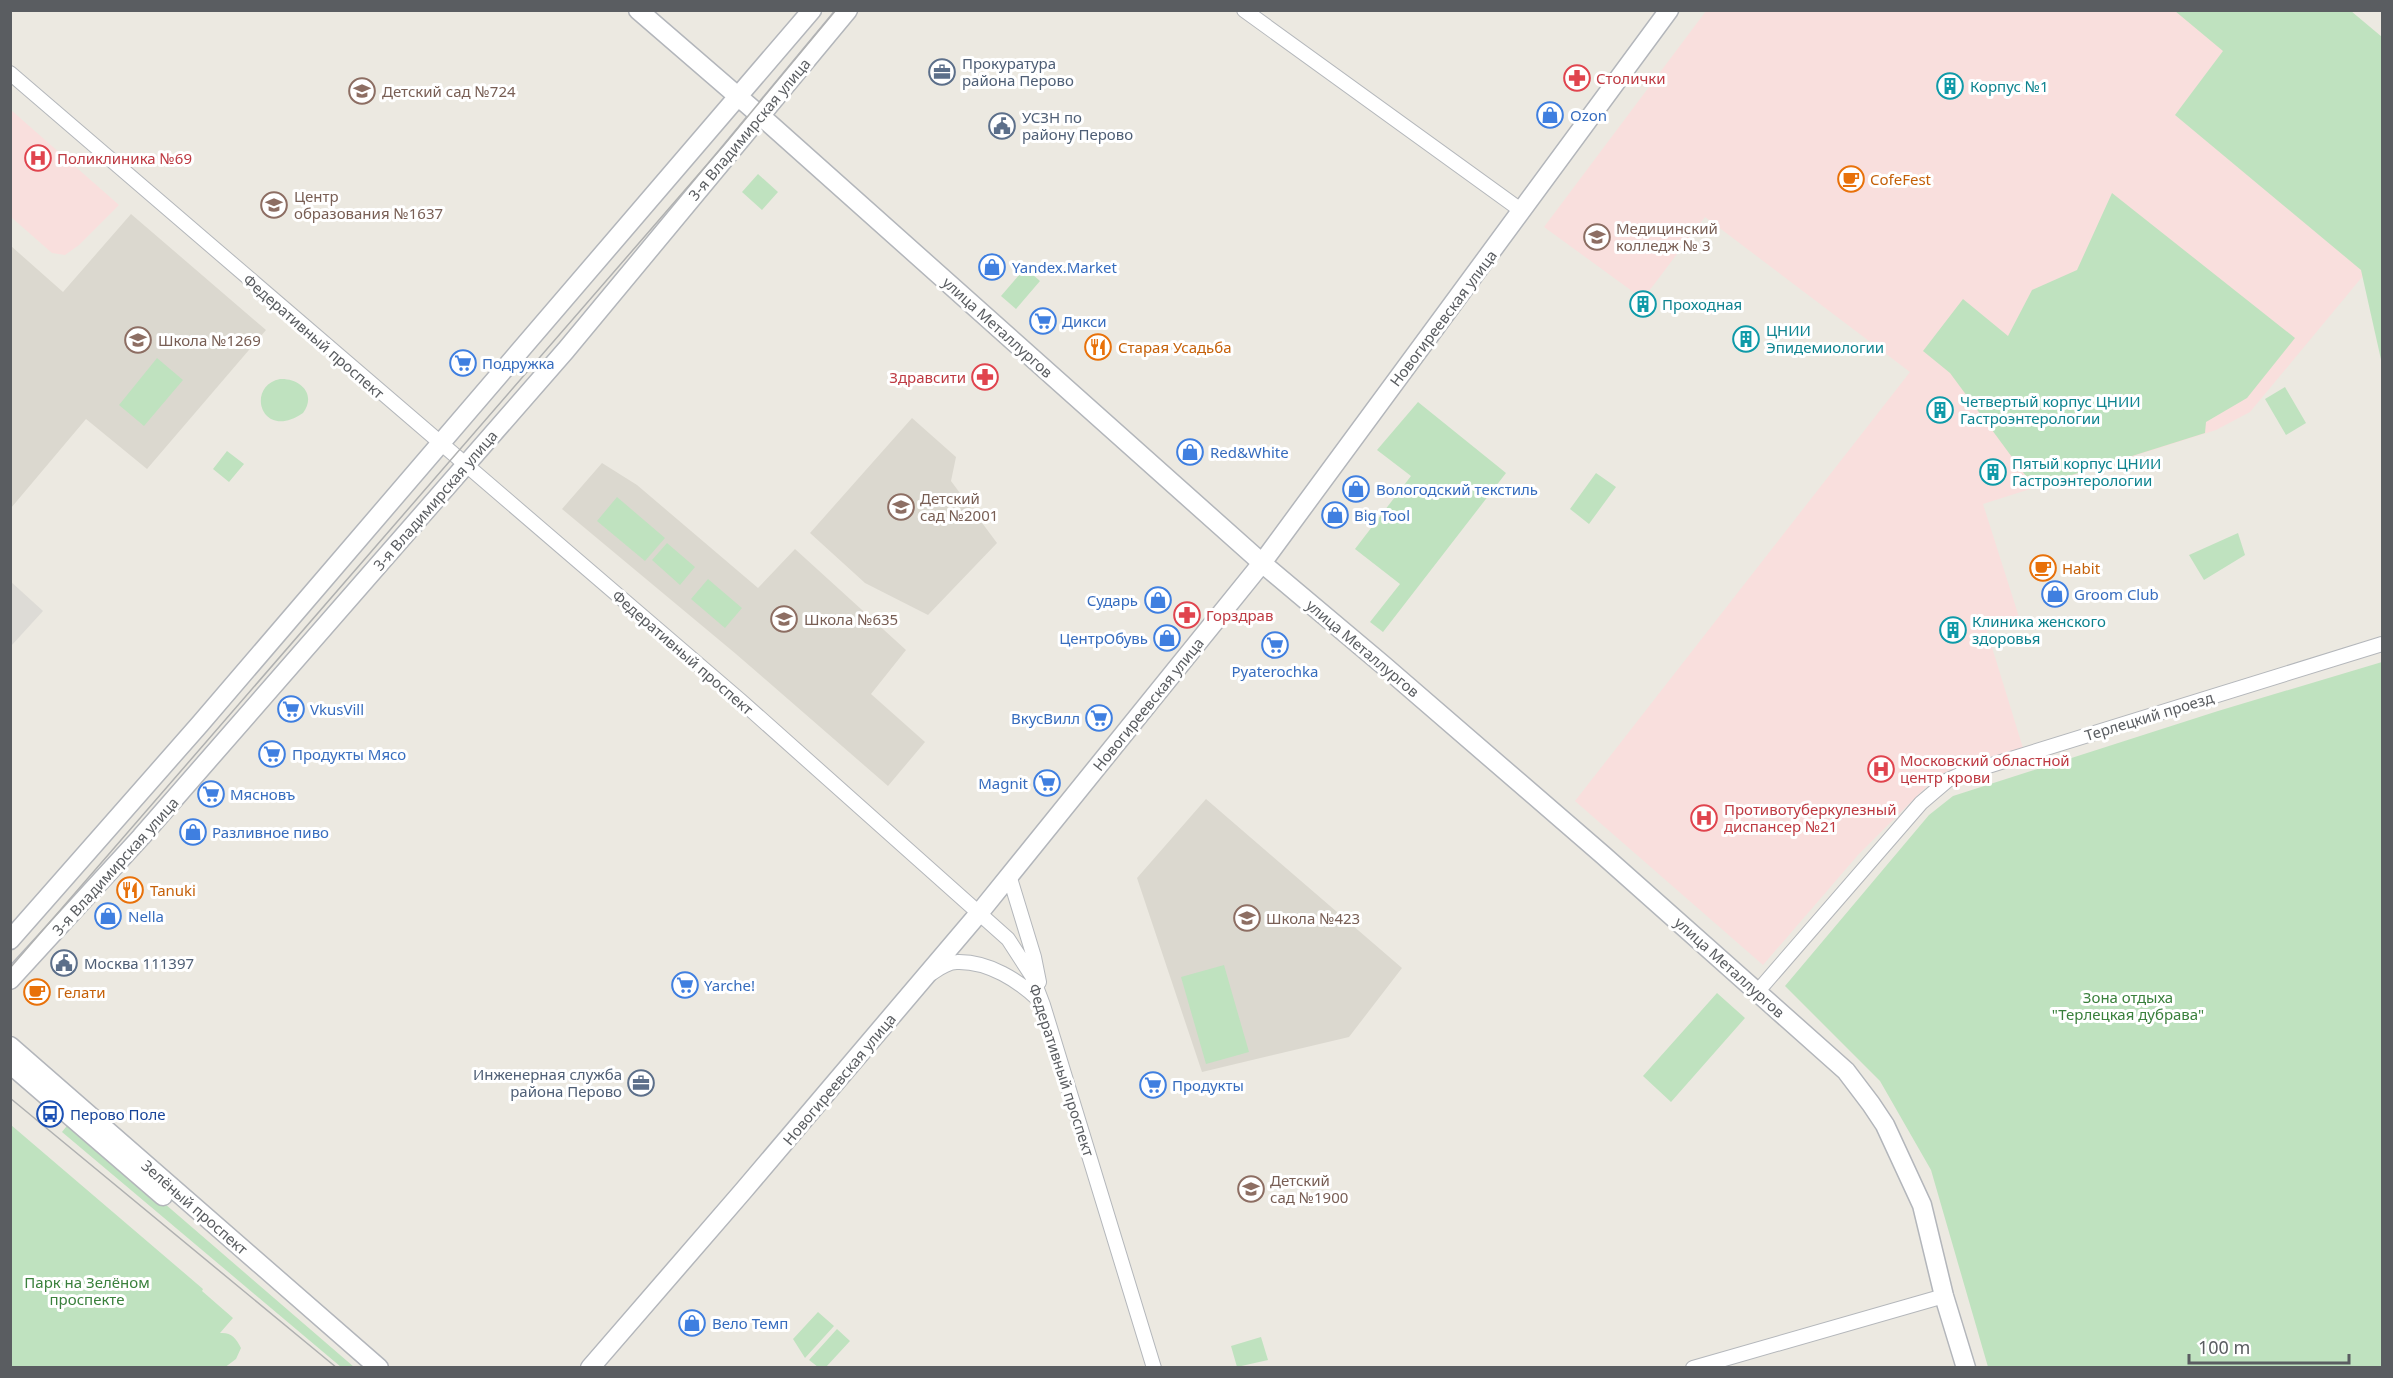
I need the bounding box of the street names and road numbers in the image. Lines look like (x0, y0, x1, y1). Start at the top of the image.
street label: 3-я Владимирская улица (684, 54, 814, 204)
street label: Новогиреевская улица (1385, 246, 1501, 390)
street label: Федеративный проспект (239, 269, 389, 403)
street label: улица Металлургов (939, 272, 1057, 382)
street label: 3-я Владимирская улица (368, 426, 502, 574)
street label: Федеративный проспект (608, 585, 758, 719)
street label: улица Металлургов (1302, 595, 1424, 701)
street label: Новогиреевская улица (1088, 633, 1208, 775)
street label: Терлецкий проезд (2082, 687, 2216, 745)
street label: 3-я Владимирская улица (47, 793, 183, 939)
street label: улица Металлургов (1671, 912, 1789, 1022)
street label: Федеративный проспект (1025, 981, 1099, 1159)
street label: Новогиреевская улица (778, 1009, 900, 1149)
street label: Зелёный проспект (138, 1155, 252, 1259)

